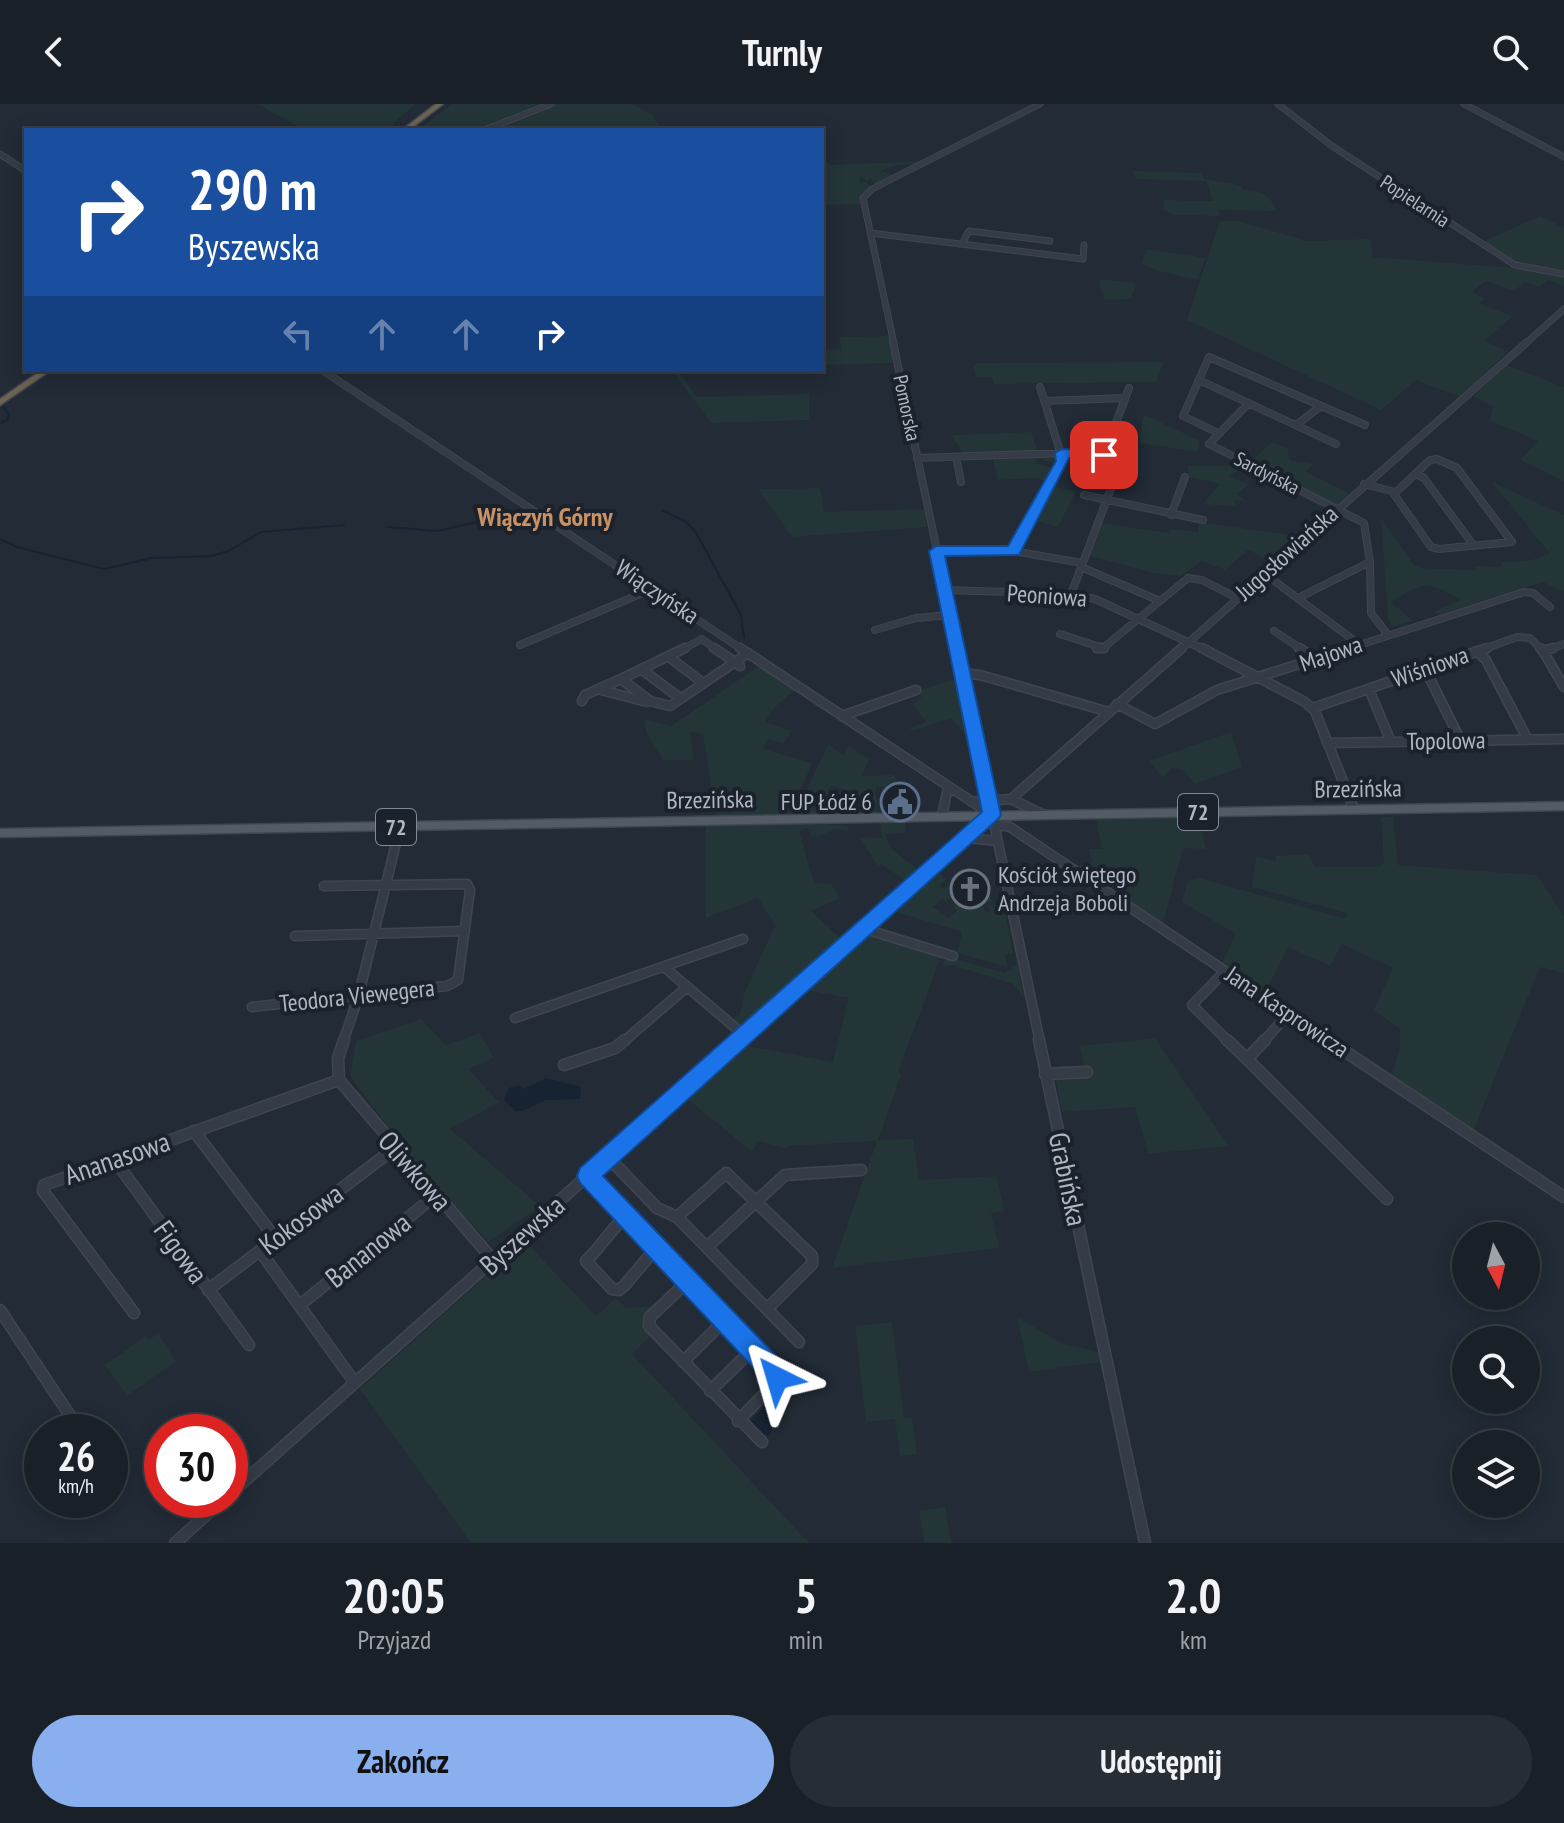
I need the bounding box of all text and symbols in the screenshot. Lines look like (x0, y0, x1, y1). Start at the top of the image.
text: Turnly (742, 29, 822, 76)
icon: back (32, 30, 76, 74)
icon: search (1488, 30, 1532, 74)
text: 290 m (188, 153, 317, 225)
icon: right (56, 160, 160, 264)
street label: Popielarnia (1375, 169, 1455, 233)
text: Byszewska (188, 223, 320, 270)
icon: left (276, 312, 320, 356)
icon: ahead (360, 312, 404, 356)
icon: ahead (444, 312, 488, 356)
icon: right (528, 312, 572, 356)
street label: Pomorska (887, 373, 927, 443)
pin (1070, 421, 1138, 489)
icon: arrive (1082, 433, 1126, 477)
street label: Sardyńska (1230, 446, 1304, 500)
street label: Jugosłowiańska (1228, 499, 1344, 607)
district label: Wiączyń Górny (476, 500, 613, 533)
street label: Wiączyńska (610, 552, 705, 631)
street label: Peoniowa (1006, 577, 1088, 614)
street label: Majowa (1296, 628, 1366, 679)
street label: Wiśniowa (1387, 639, 1472, 694)
street label: Topolowa (1406, 724, 1486, 757)
street label: Brzezińska (1314, 772, 1402, 805)
public building icon: FUP Łódź 6 (879, 781, 921, 823)
street label: Brzezińska (666, 783, 754, 816)
place label: FUP Łódź 6 (781, 786, 872, 817)
road number: 72 (1178, 794, 1218, 830)
road number: 72 (376, 809, 416, 845)
place label: Kościół świętego Andrzeja Boboli (998, 859, 1136, 918)
church icon: Kościół świętego Andrzeja Boboli (949, 868, 991, 910)
street label: Jana Kasprowicza (1219, 958, 1355, 1064)
street label: Teodora Viewegera (278, 972, 436, 1019)
street label: Ananasowa (59, 1122, 175, 1193)
street label: Oliwkowa (370, 1123, 460, 1219)
street label: Grabińska (1041, 1129, 1096, 1229)
street label: Kokosowa (251, 1175, 350, 1262)
street label: Byszewska (471, 1187, 572, 1283)
street label: Bananowa (317, 1204, 418, 1295)
street label: Figowa (146, 1213, 217, 1291)
north arrow (1452, 1222, 1540, 1310)
map controls (1452, 1222, 1540, 1518)
button: search (1452, 1326, 1540, 1414)
position arrow (735, 1336, 819, 1420)
speed limit sign: 30 (144, 1414, 248, 1518)
text: 26 (57, 1430, 95, 1482)
button: layers (1452, 1430, 1540, 1518)
text: km/h (58, 1473, 94, 1499)
text: 20:05 (343, 1564, 446, 1626)
text: 5 (794, 1564, 817, 1626)
text: 2.0 (1165, 1564, 1221, 1626)
text: Przyjazd (358, 1623, 431, 1656)
text: min (789, 1623, 823, 1656)
text: km (1180, 1623, 1207, 1656)
button: Zakończ (32, 1715, 774, 1807)
button: Udostępnij (790, 1715, 1532, 1807)

